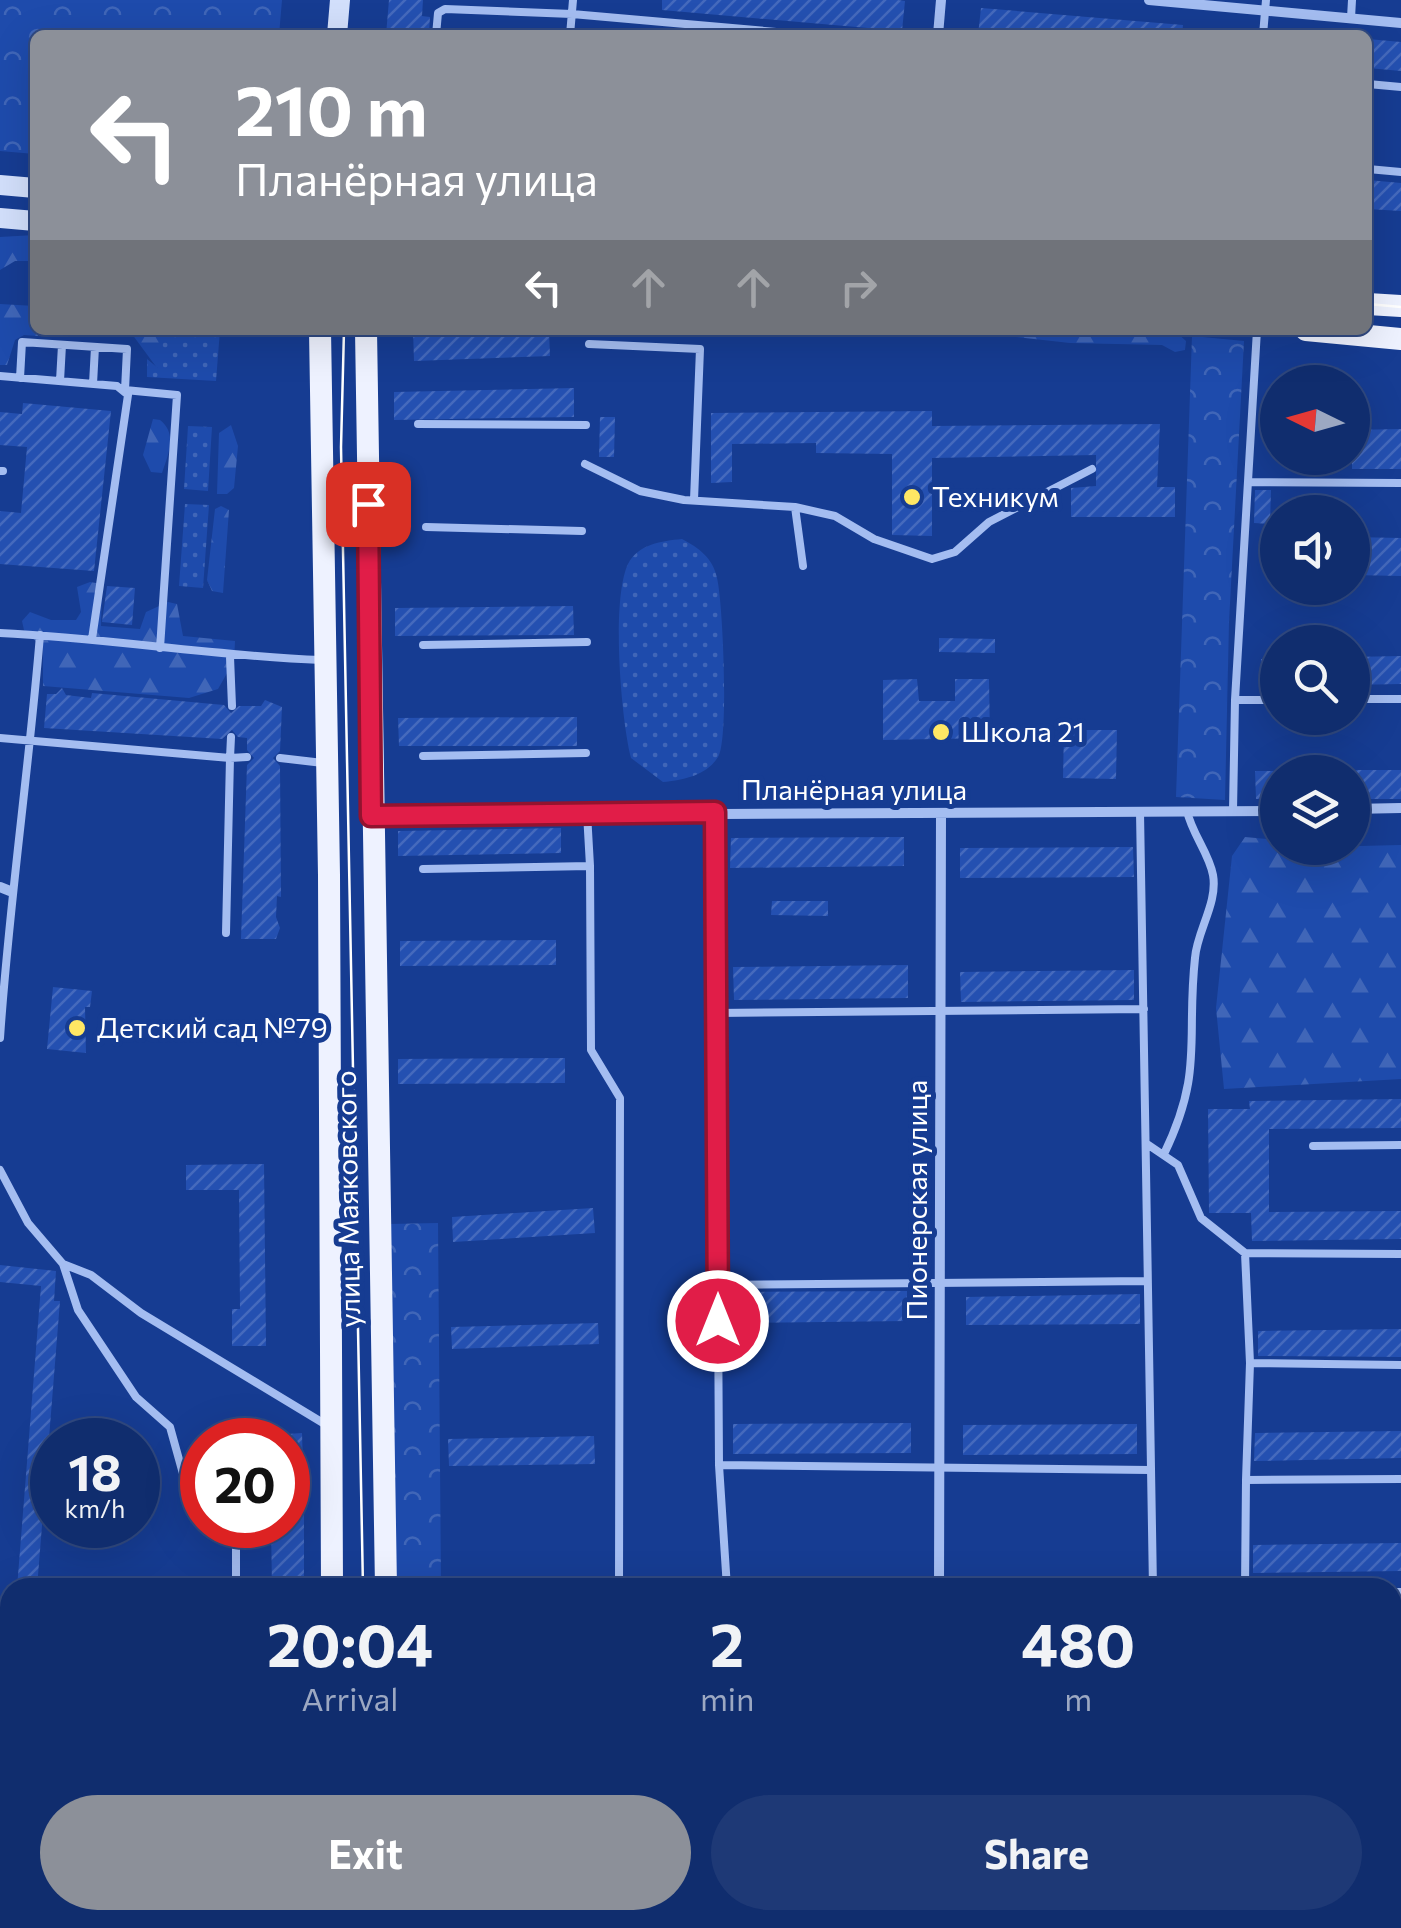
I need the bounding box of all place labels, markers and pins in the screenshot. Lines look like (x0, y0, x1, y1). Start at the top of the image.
pin (326, 462, 411, 547)
place label: Техникум (932, 479, 1059, 513)
marker: Техникум (901, 486, 923, 508)
place label: Школа 21 (961, 714, 1085, 748)
marker: Школа 21 (930, 721, 952, 743)
place label: Детский сад №79 (97, 1010, 328, 1044)
marker: Детский сад №79 (66, 1017, 88, 1039)

